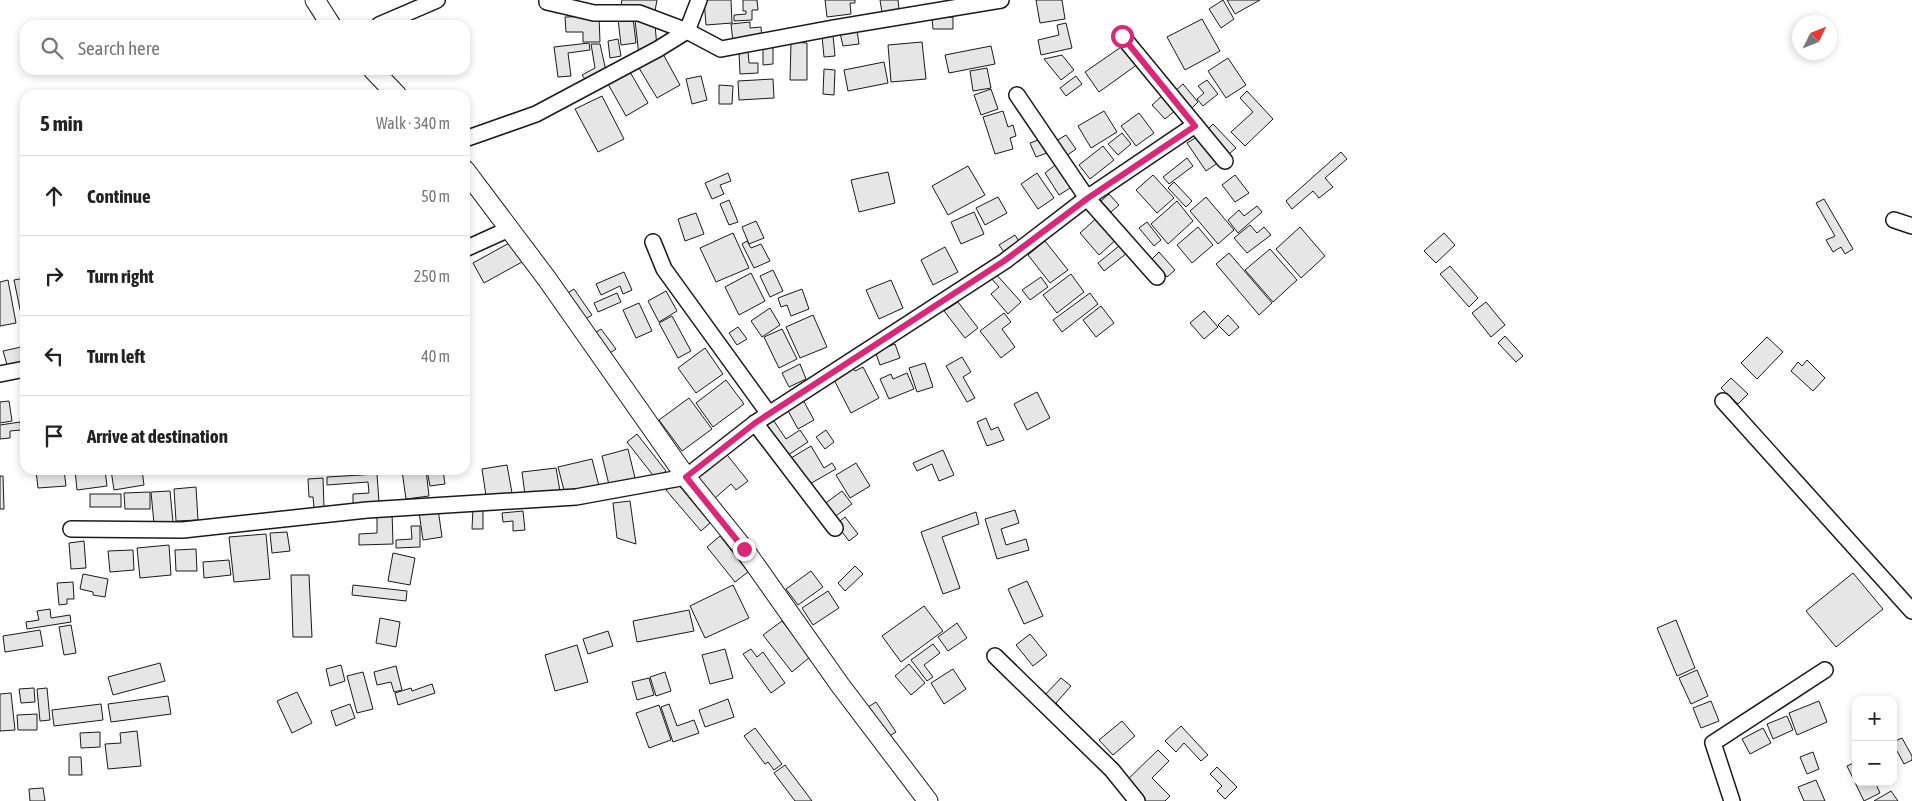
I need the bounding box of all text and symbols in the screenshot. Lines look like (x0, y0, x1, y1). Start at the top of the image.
north arrow (1792, 15, 1837, 60)
search box (20, 20, 470, 75)
route start (1111, 25, 1134, 48)
icon: search (38, 34, 66, 62)
text: Search here (78, 37, 160, 59)
text: 5 min (40, 111, 83, 135)
text: Walk · 340 m (376, 114, 450, 132)
icon: ahead (40, 182, 68, 210)
text: Continue (87, 185, 151, 207)
text: 50 m (421, 187, 450, 205)
icon: right (40, 262, 68, 290)
text: Turn right (87, 265, 154, 287)
text: 250 m (414, 267, 450, 285)
icon: left (40, 342, 68, 370)
text: Turn left (87, 345, 145, 367)
text: 40 m (421, 347, 450, 365)
icon: arrive (40, 422, 68, 450)
text: Arrive at destination (87, 425, 228, 447)
route end (733, 538, 756, 561)
map controls (1852, 696, 1897, 786)
button: + (1852, 696, 1897, 741)
button: − (1852, 741, 1897, 786)

